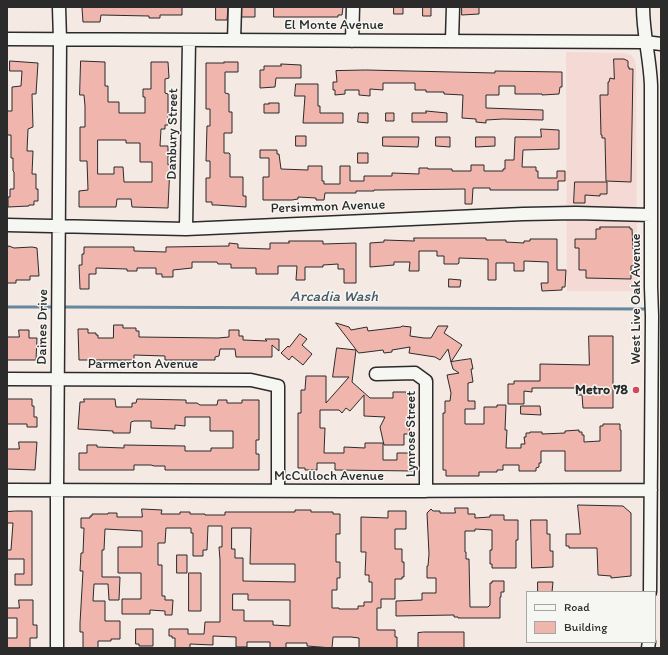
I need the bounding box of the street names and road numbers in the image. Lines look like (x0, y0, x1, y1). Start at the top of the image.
street label: El Monte Avenue (284, 17, 384, 33)
street label: Danbury Street (164, 88, 182, 180)
street label: Persimmon Avenue (270, 197, 386, 217)
street label: West Live Oak Avenue (628, 233, 644, 365)
street label: Daines Drive (34, 289, 52, 365)
street label: Parmerton Avenue (88, 356, 198, 372)
street label: Lynrose Street (403, 391, 419, 477)
street label: McCulloch Avenue (274, 468, 384, 484)

